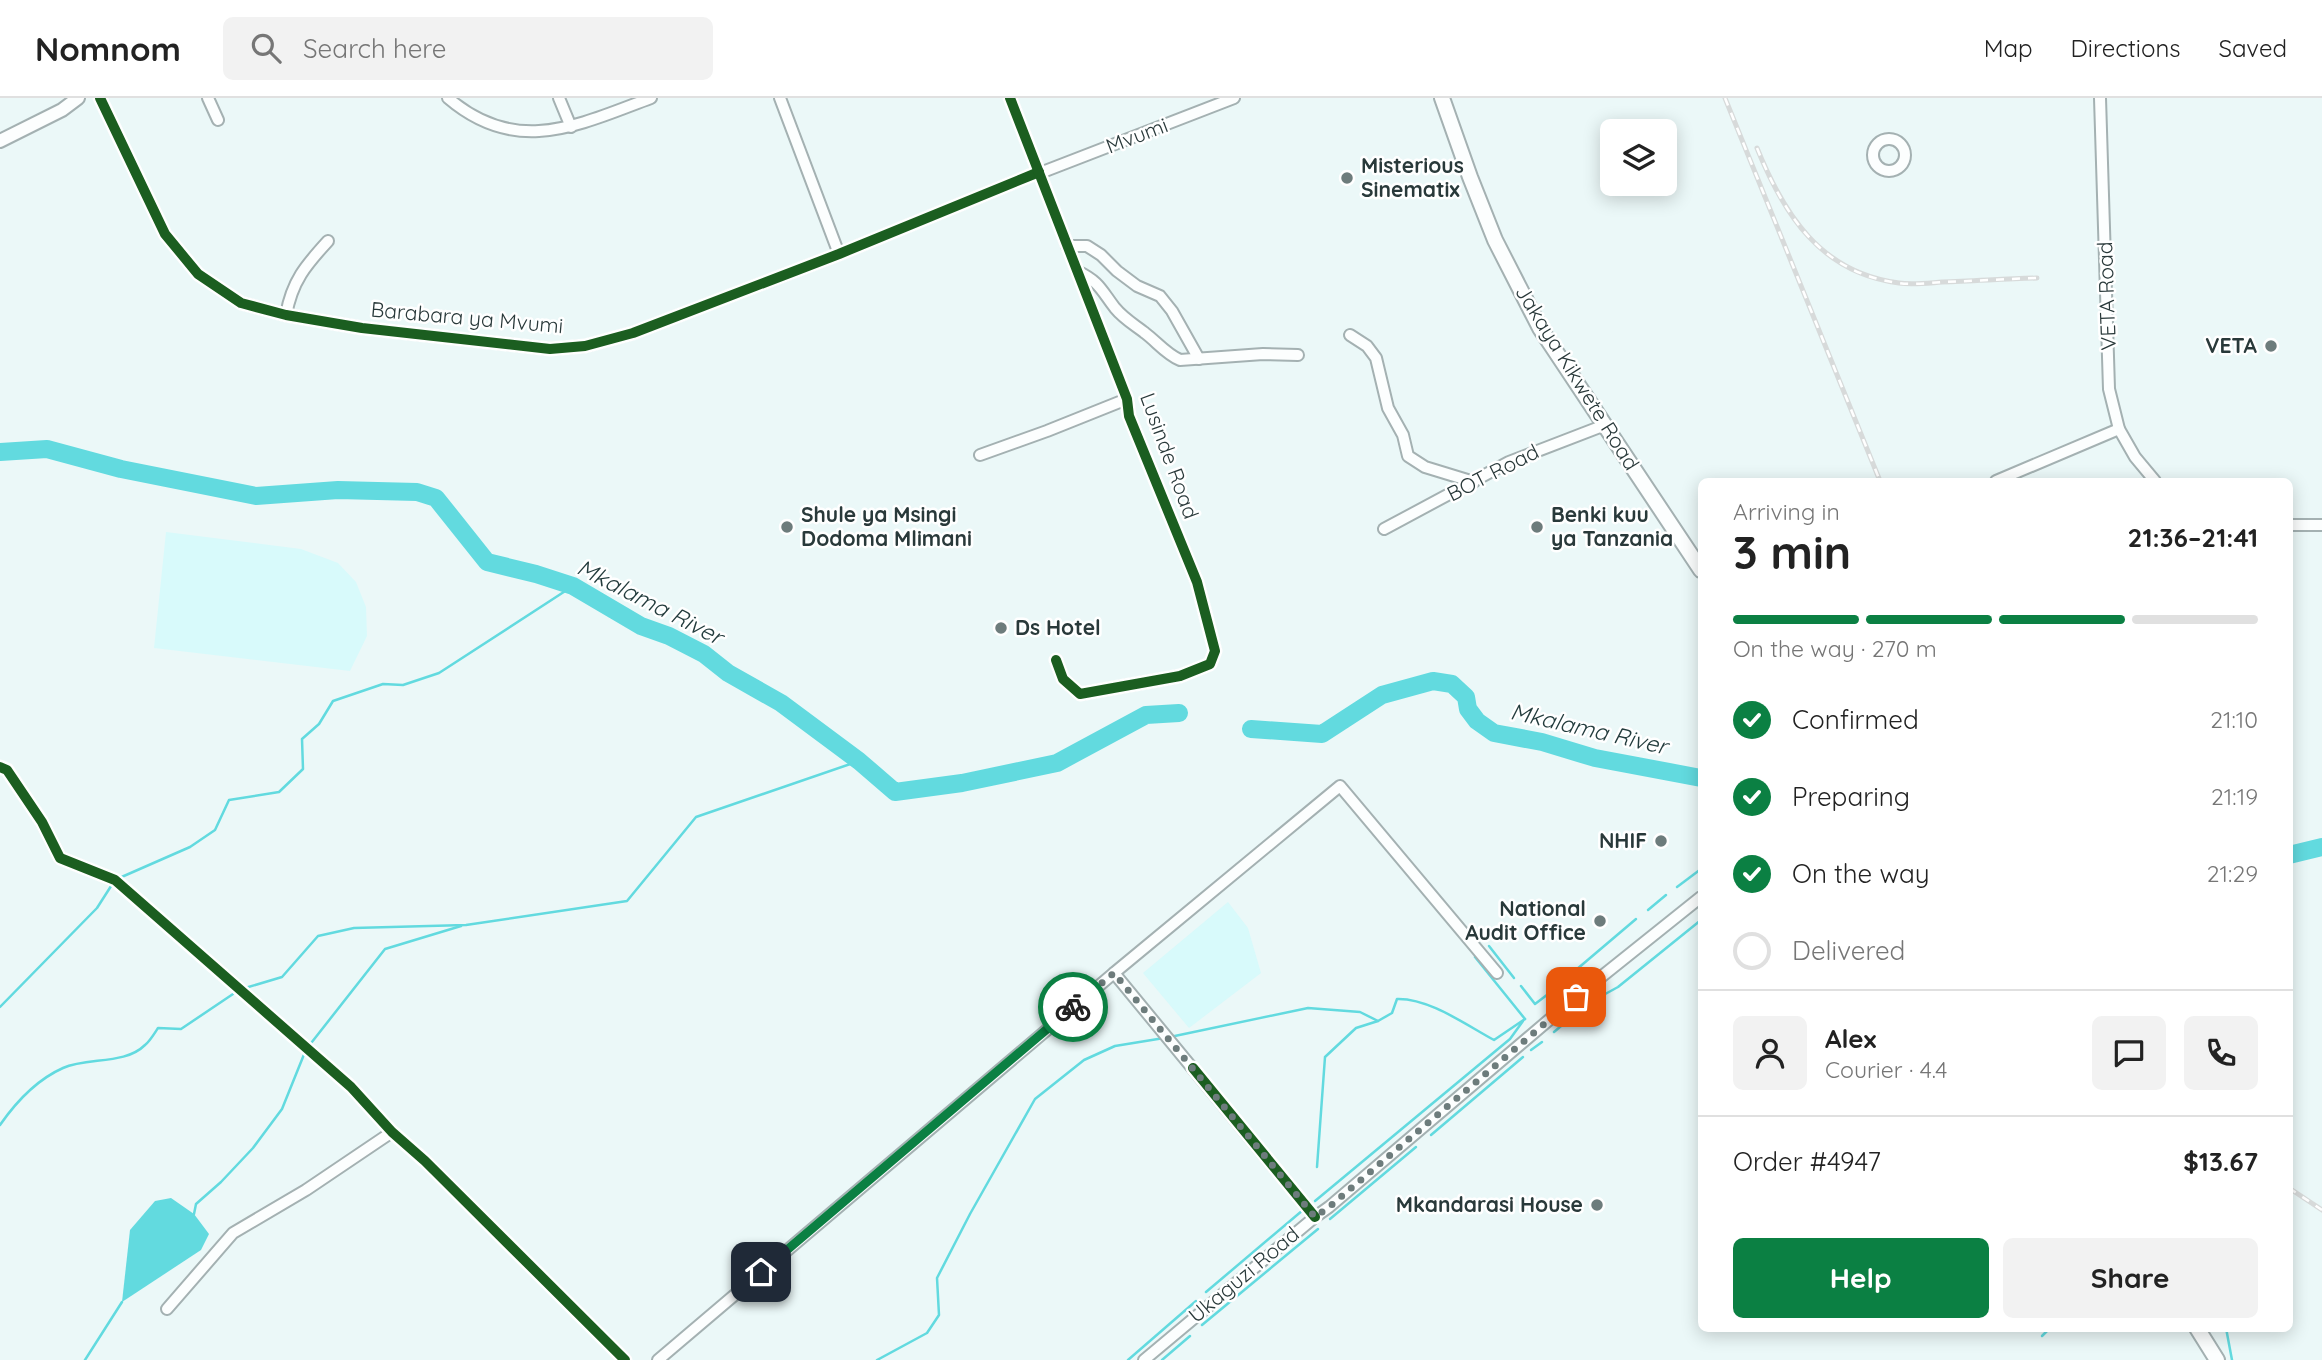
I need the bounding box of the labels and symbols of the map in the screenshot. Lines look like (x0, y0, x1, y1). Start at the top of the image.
street label: Mvumi (1102, 111, 1171, 159)
place label: Misterious Sinematix (1361, 152, 1464, 202)
marker: Misterious Sinematix (1339, 170, 1355, 186)
street label: VETA Road (2091, 241, 2121, 351)
street label: Jakaya Kikwete Road (1510, 280, 1645, 475)
street label: Barabara ya Mvumi (370, 296, 564, 338)
place label: VETA (2205, 332, 2258, 358)
marker: VETA (2263, 338, 2279, 354)
street label: Lusinde Road (1135, 389, 1205, 522)
street label: BOT Road (1442, 438, 1543, 506)
place label: Shule ya Msingi Dodoma Mlimani (801, 501, 972, 551)
place label: Benki kuu ya Tanzania (1551, 501, 1673, 551)
marker: Shule ya Msingi Dodoma Mlimani (779, 519, 795, 535)
marker: Benki kuu ya Tanzania (1529, 519, 1545, 535)
water label: Mkalama River (572, 552, 731, 652)
place label: Ds Hotel (1015, 614, 1101, 640)
marker: Ds Hotel (993, 620, 1009, 636)
water label: Mkalama River (1508, 696, 1673, 761)
place label: NHIF (1599, 827, 1647, 853)
marker: NHIF (1653, 833, 1669, 849)
place label: National Audit Office (1465, 895, 1586, 945)
marker: National Audit Office (1592, 913, 1608, 929)
pin (1546, 967, 1606, 1027)
courier (1038, 972, 1108, 1042)
place label: Mkandarasi House (1396, 1191, 1583, 1217)
marker: Mkandarasi House (1589, 1197, 1605, 1213)
street label: Ukaguzi Road (1183, 1221, 1304, 1328)
pin (731, 1242, 791, 1302)

